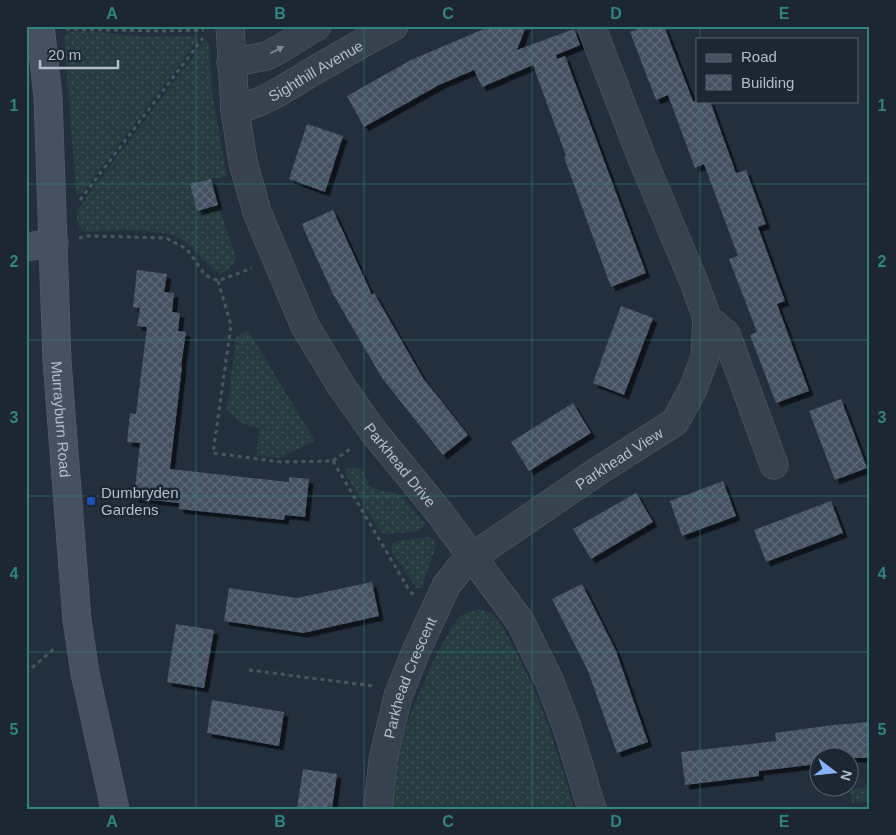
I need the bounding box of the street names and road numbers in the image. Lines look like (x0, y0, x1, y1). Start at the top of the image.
street label: Sighthill Avenue (265, 36, 366, 105)
street label: Murrayburn Road (49, 360, 74, 478)
street label: Parkhead Drive (361, 419, 440, 510)
street label: Parkhead View (572, 424, 666, 493)
street label: Parkhead Crescent (380, 613, 440, 740)

